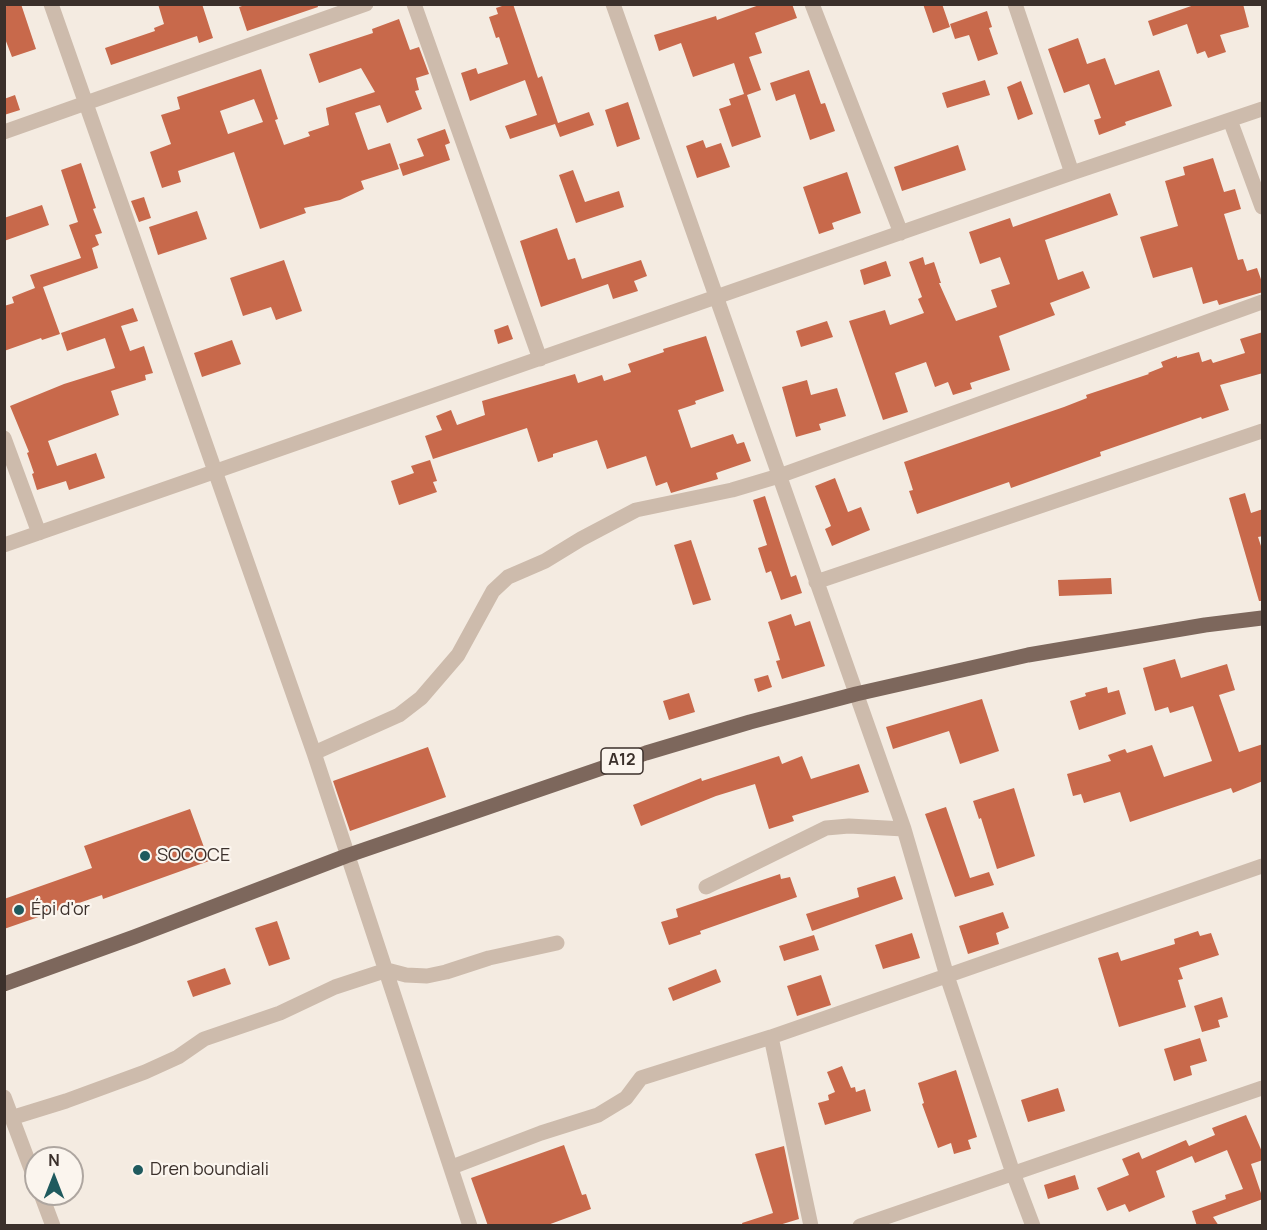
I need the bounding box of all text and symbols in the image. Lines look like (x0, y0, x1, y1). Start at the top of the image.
road number: A12 (601, 748, 643, 774)
place label: SOCOCE (157, 845, 230, 867)
marker: SOCOCE (138, 849, 152, 863)
place label: Épi d'or (31, 899, 90, 921)
marker: Épi d'or (12, 903, 26, 917)
north arrow (24, 1146, 84, 1206)
text: N (48, 1149, 60, 1171)
place label: Dren boundiali (150, 1159, 269, 1181)
marker: Dren boundiali (131, 1163, 145, 1177)

